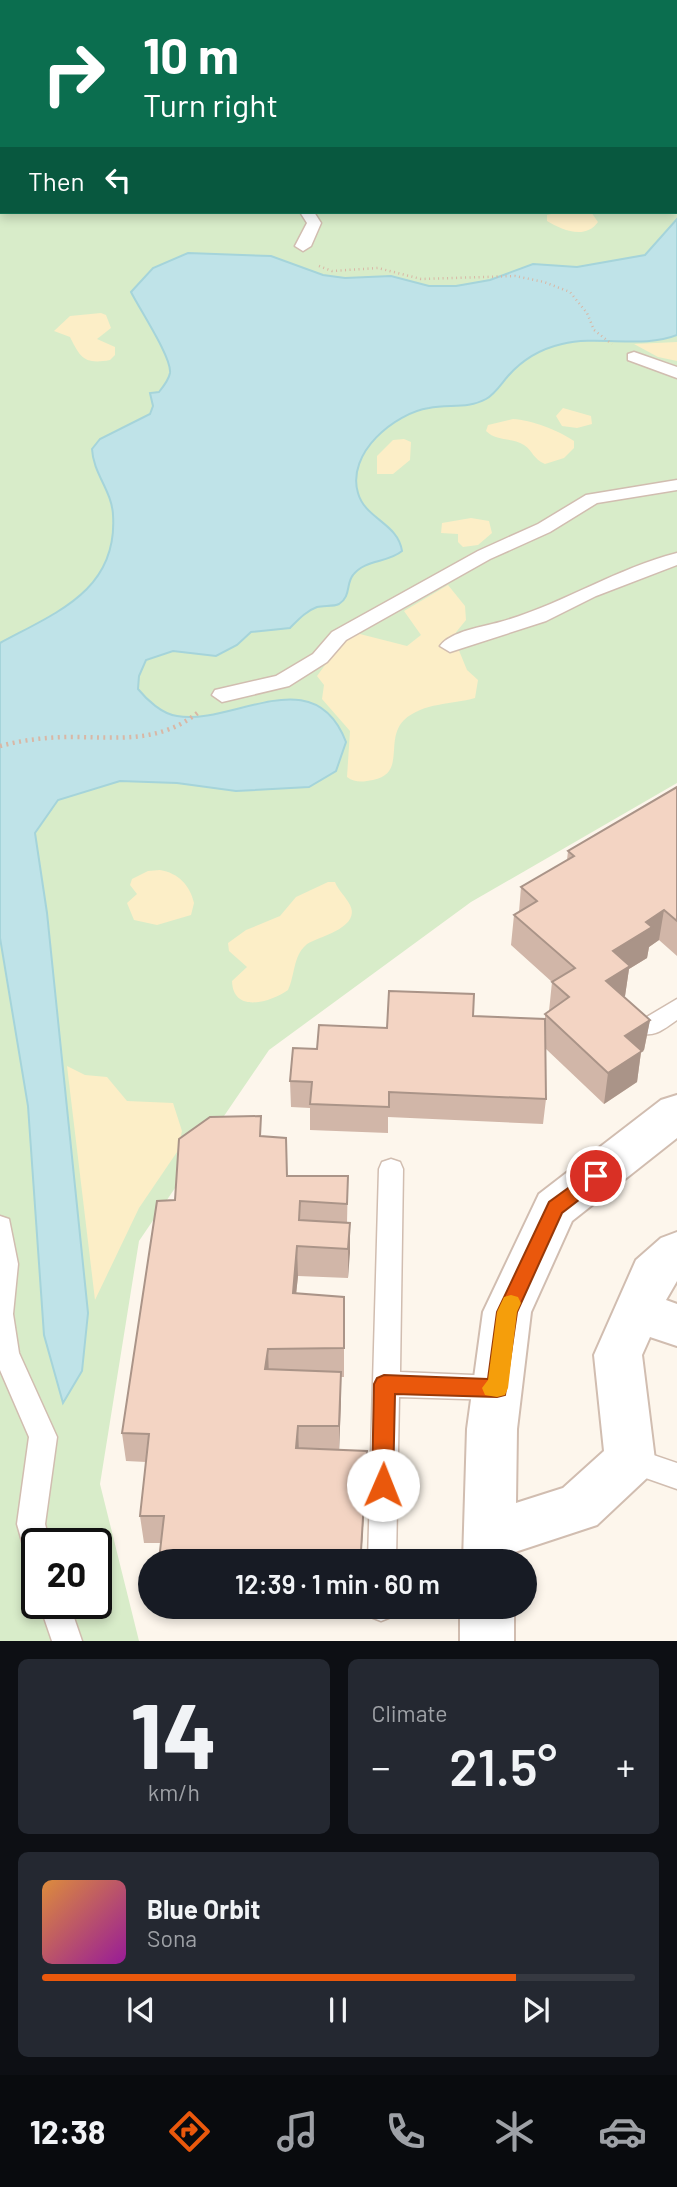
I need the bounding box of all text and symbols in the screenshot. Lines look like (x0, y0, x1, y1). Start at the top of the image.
text: 10 m (143, 25, 239, 84)
icon: right (28, 28, 119, 119)
text: Turn right (143, 85, 278, 123)
icon: left (99, 161, 137, 199)
text: Then (28, 165, 85, 196)
pin (566, 1146, 626, 1206)
icon: arrive (577, 1157, 615, 1195)
position arrow (346, 1448, 420, 1522)
speed limit sign: 20 (21, 1528, 112, 1619)
text: 12:39 · 1 min · 60 m (235, 1568, 440, 1599)
text: 14 (130, 1678, 217, 1787)
text: Climate (372, 1699, 448, 1727)
text: 21.5° (449, 1734, 557, 1796)
text: − (372, 1743, 391, 1789)
text: + (616, 1743, 635, 1789)
text: km/h (148, 1778, 200, 1806)
text: Blue Orbit (147, 1893, 260, 1924)
text: Sona (147, 1924, 197, 1952)
icon: previous (122, 1991, 160, 2029)
icon: pause (319, 1991, 357, 2029)
icon: next (517, 1991, 555, 2029)
icon: directions (165, 2107, 214, 2156)
icon: music (273, 2107, 322, 2156)
icon: phone (381, 2107, 430, 2156)
icon: climate (490, 2107, 539, 2156)
icon: car (598, 2107, 647, 2156)
text: 12:38 (30, 2112, 105, 2150)

